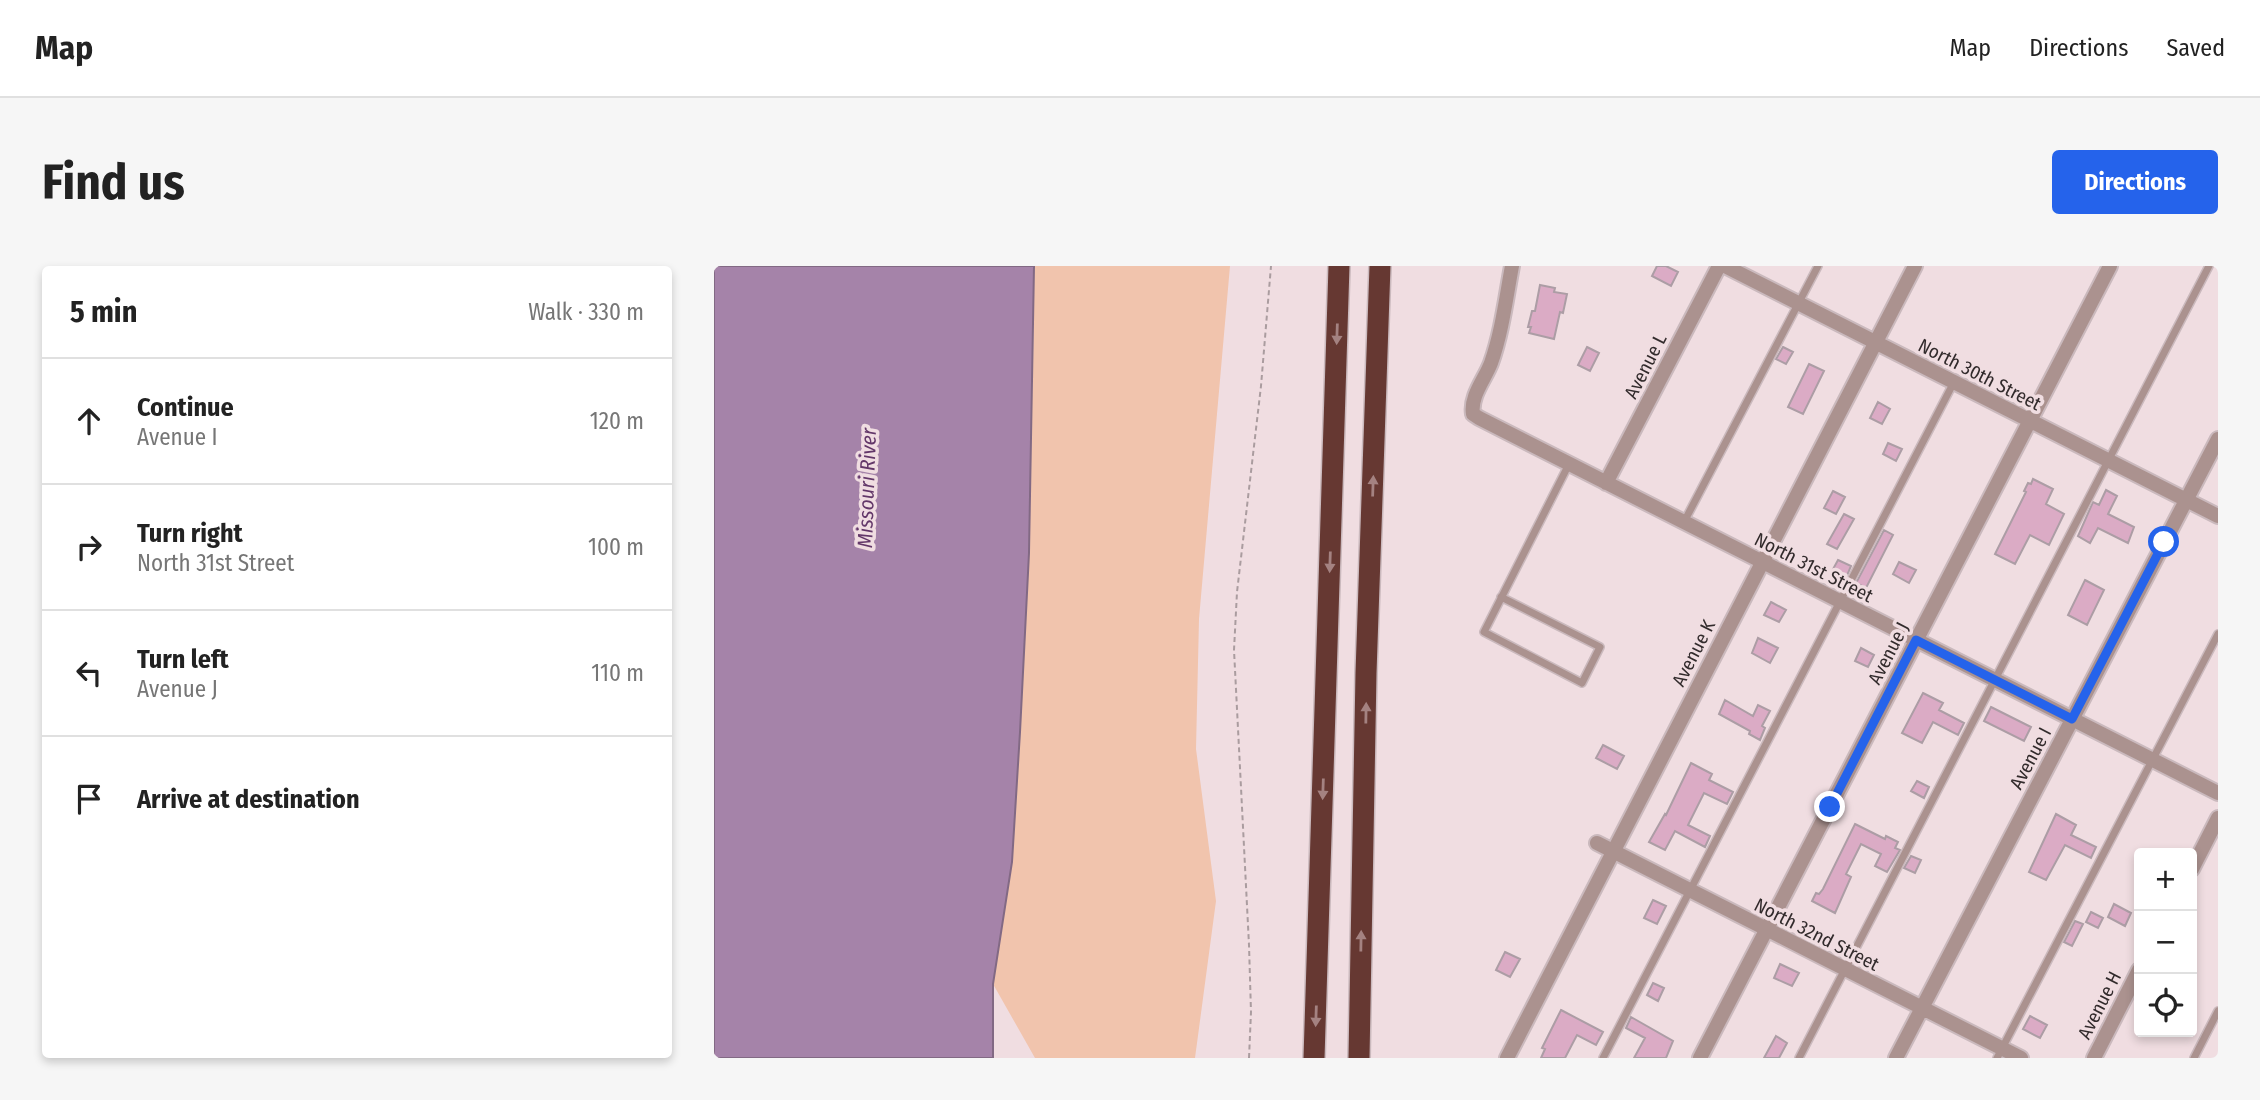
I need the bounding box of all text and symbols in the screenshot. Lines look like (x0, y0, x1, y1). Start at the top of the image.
text: Map (35, 28, 93, 68)
text: Map (1950, 34, 1991, 62)
text: Directions (2029, 34, 2128, 62)
text: Saved (2166, 34, 2225, 62)
button: Directions (2052, 150, 2218, 214)
text: Find us (42, 153, 185, 212)
text: 5 min (70, 294, 137, 330)
text: Walk · 330 m (528, 298, 644, 326)
one-way arrow (1331, 323, 1343, 345)
street label: Avenue L (1619, 329, 1672, 403)
street label: North 30th Street (1915, 334, 2046, 416)
text: Continue (137, 392, 234, 423)
icon: ahead (70, 402, 108, 440)
text: 120 m (590, 407, 644, 435)
text: Avenue I (137, 423, 218, 451)
water label: Missouri River (852, 427, 882, 548)
one-way arrow (1367, 475, 1378, 497)
text: Turn right (137, 518, 243, 549)
route start (2148, 526, 2179, 557)
icon: right (70, 528, 108, 566)
street label: North 31st Street (1751, 528, 1878, 608)
text: 100 m (588, 533, 644, 561)
text: North 31st Street (137, 549, 294, 577)
one-way arrow (1324, 551, 1335, 573)
street label: Avenue K (1667, 615, 1720, 690)
street label: Avenue J (1863, 618, 1914, 688)
text: Turn left (137, 644, 229, 675)
icon: left (70, 654, 108, 692)
text: 110 m (591, 659, 644, 687)
text: Avenue J (137, 675, 218, 703)
one-way arrow (1360, 702, 1371, 724)
street label: Avenue I (2005, 723, 2056, 793)
one-way arrow (1317, 778, 1328, 800)
icon: arrive (70, 780, 108, 818)
text: Arrive at destination (137, 784, 360, 815)
route end (1814, 791, 1845, 822)
map controls (2134, 848, 2197, 1037)
button: + (2134, 848, 2197, 911)
street label: North 32nd Street (1751, 893, 1884, 976)
button: − (2134, 911, 2197, 974)
one-way arrow (1356, 930, 1367, 952)
street label: Avenue H (2073, 967, 2126, 1043)
button: locate (2134, 974, 2197, 1037)
one-way arrow (1310, 1006, 1321, 1028)

